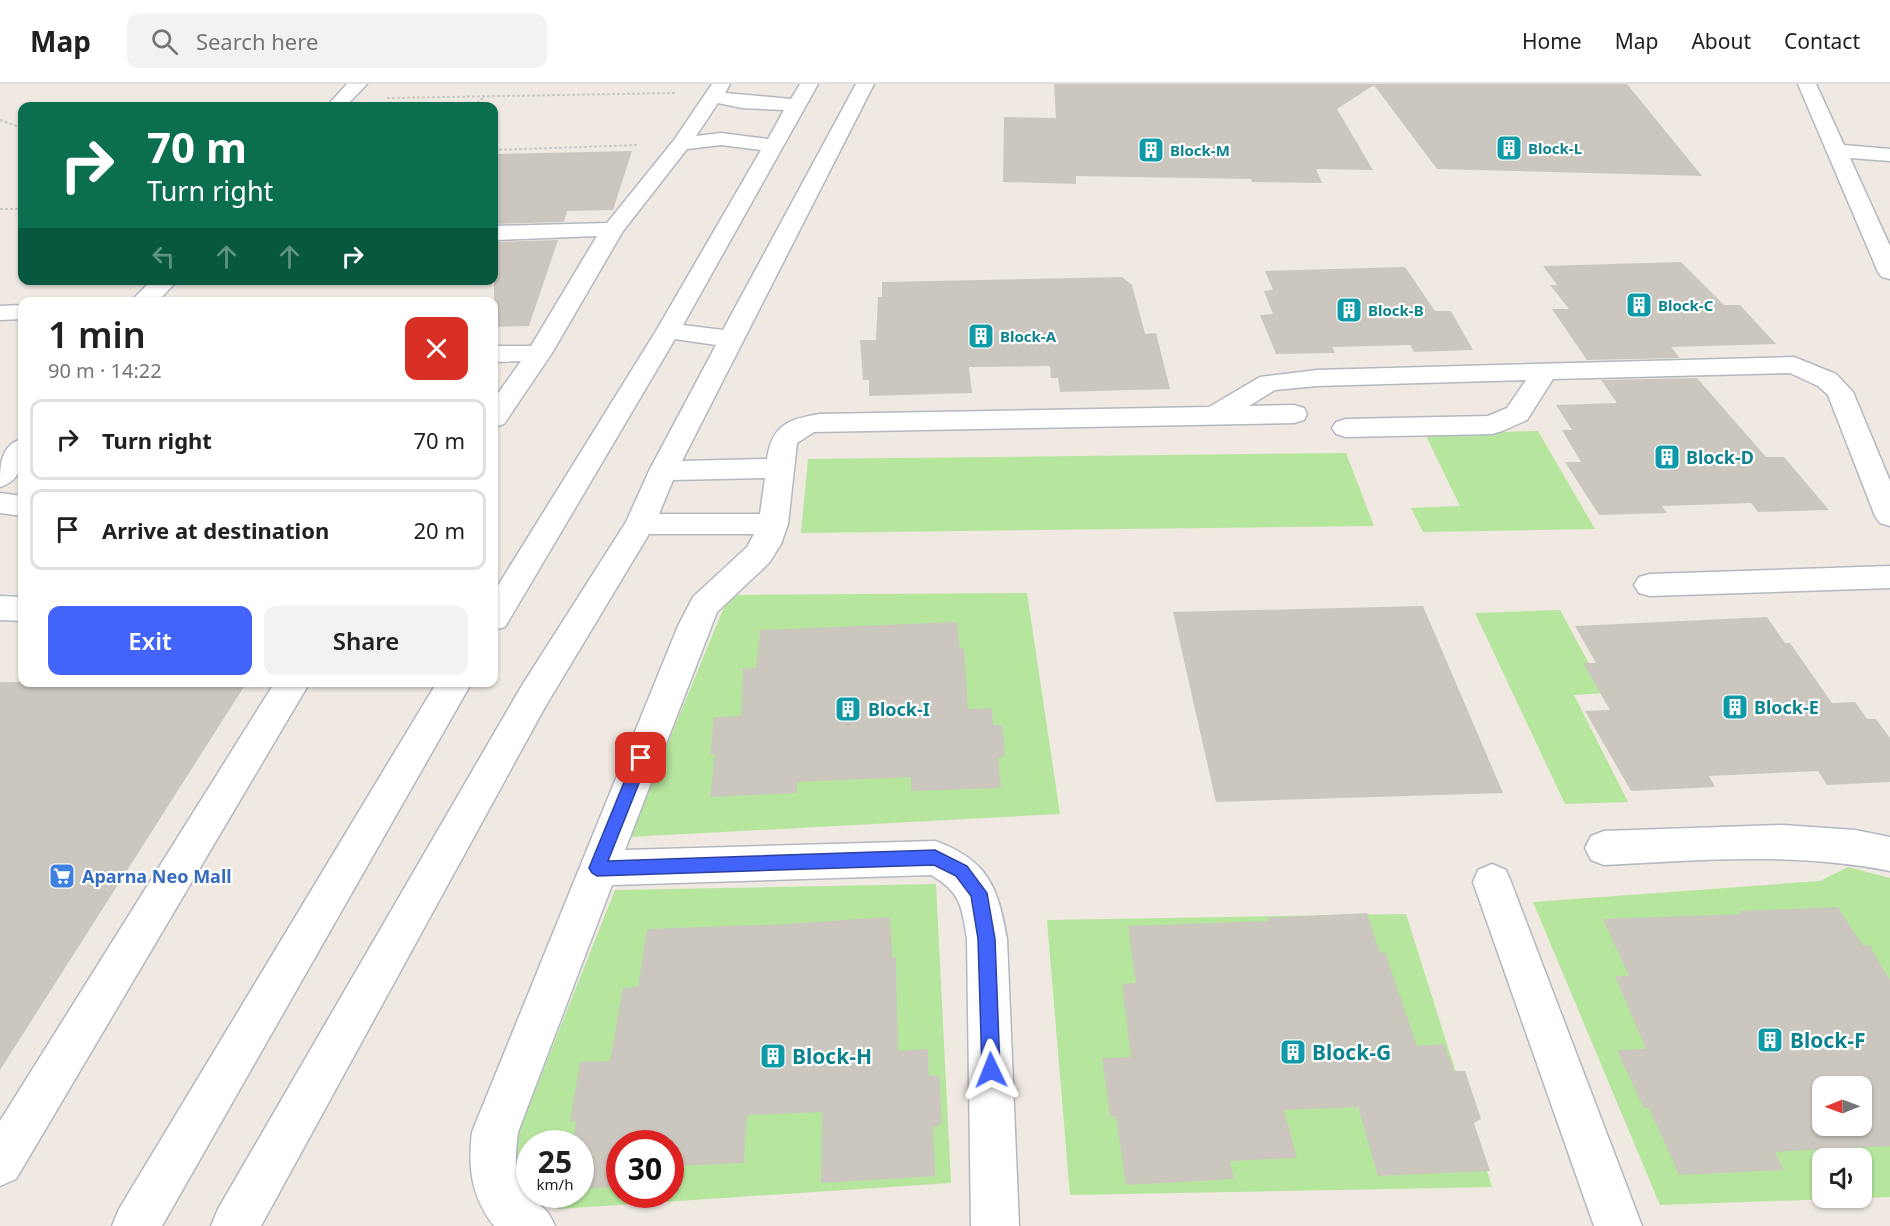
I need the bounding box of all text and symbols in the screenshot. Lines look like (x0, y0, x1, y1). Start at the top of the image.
search box (127, 14, 547, 68)
text: Map (30, 22, 91, 60)
icon: search (148, 25, 181, 58)
text: Search here (196, 26, 318, 56)
text: Home (1522, 27, 1582, 55)
text: Map (1615, 27, 1658, 55)
text: About (1691, 27, 1751, 55)
text: Contact (1784, 27, 1860, 55)
text: 70 m (147, 118, 247, 175)
icon: right (48, 126, 126, 204)
building icon: Block-L (1494, 133, 1524, 163)
building icon: Block-M (1136, 135, 1166, 165)
place label: Block-L (1528, 138, 1582, 158)
place label: Block-M (1170, 140, 1230, 160)
text: Turn right (147, 172, 273, 209)
icon: left (147, 240, 180, 273)
icon: ahead (210, 240, 243, 273)
icon: ahead (273, 240, 306, 273)
icon: right (336, 240, 369, 273)
building icon: Block-C (1624, 290, 1654, 320)
building icon: Block-B (1334, 295, 1364, 325)
place label: Block-C (1658, 295, 1714, 315)
place label: Block-B (1368, 300, 1424, 320)
text: 1 min (48, 310, 146, 359)
button: close (405, 317, 468, 380)
building icon: Block-A (966, 321, 996, 351)
place label: Block-A (1000, 326, 1057, 346)
text: 90 m · 14:22 (48, 357, 162, 384)
icon: right (51, 423, 84, 456)
text: Turn right (102, 425, 212, 455)
text: 70 m (414, 425, 465, 455)
building icon: Block-D (1652, 442, 1682, 472)
place label: Block-D (1686, 445, 1754, 469)
icon: arrive (51, 513, 84, 546)
text: Arrive at destination (102, 515, 329, 545)
text: 20 m (414, 515, 465, 545)
button: Exit (48, 606, 252, 675)
button: Share (264, 606, 468, 675)
building icon: Block-E (1720, 692, 1750, 722)
building icon: Block-I (833, 694, 863, 724)
place label: Block-E (1754, 695, 1819, 719)
place label: Block-I (868, 697, 930, 721)
pin (615, 732, 666, 783)
icon: arrive (624, 741, 657, 774)
supermarket icon: Aparna Neo Mall (47, 861, 77, 891)
place label: Aparna Neo Mall (82, 864, 232, 888)
building icon: Block-F (1755, 1025, 1785, 1055)
place label: Block-F (1790, 1026, 1865, 1054)
building icon: Block-G (1278, 1037, 1308, 1067)
position arrow (959, 1038, 1023, 1102)
place label: Block-G (1312, 1038, 1391, 1066)
building icon: Block-H (758, 1041, 788, 1071)
place label: Block-H (792, 1042, 872, 1070)
north arrow (1812, 1076, 1872, 1136)
map controls (1812, 1076, 1872, 1208)
speed limit sign: 30 (606, 1130, 684, 1208)
text: 25 (538, 1141, 572, 1182)
button: sound (1812, 1148, 1872, 1208)
text: km/h (537, 1174, 573, 1194)

